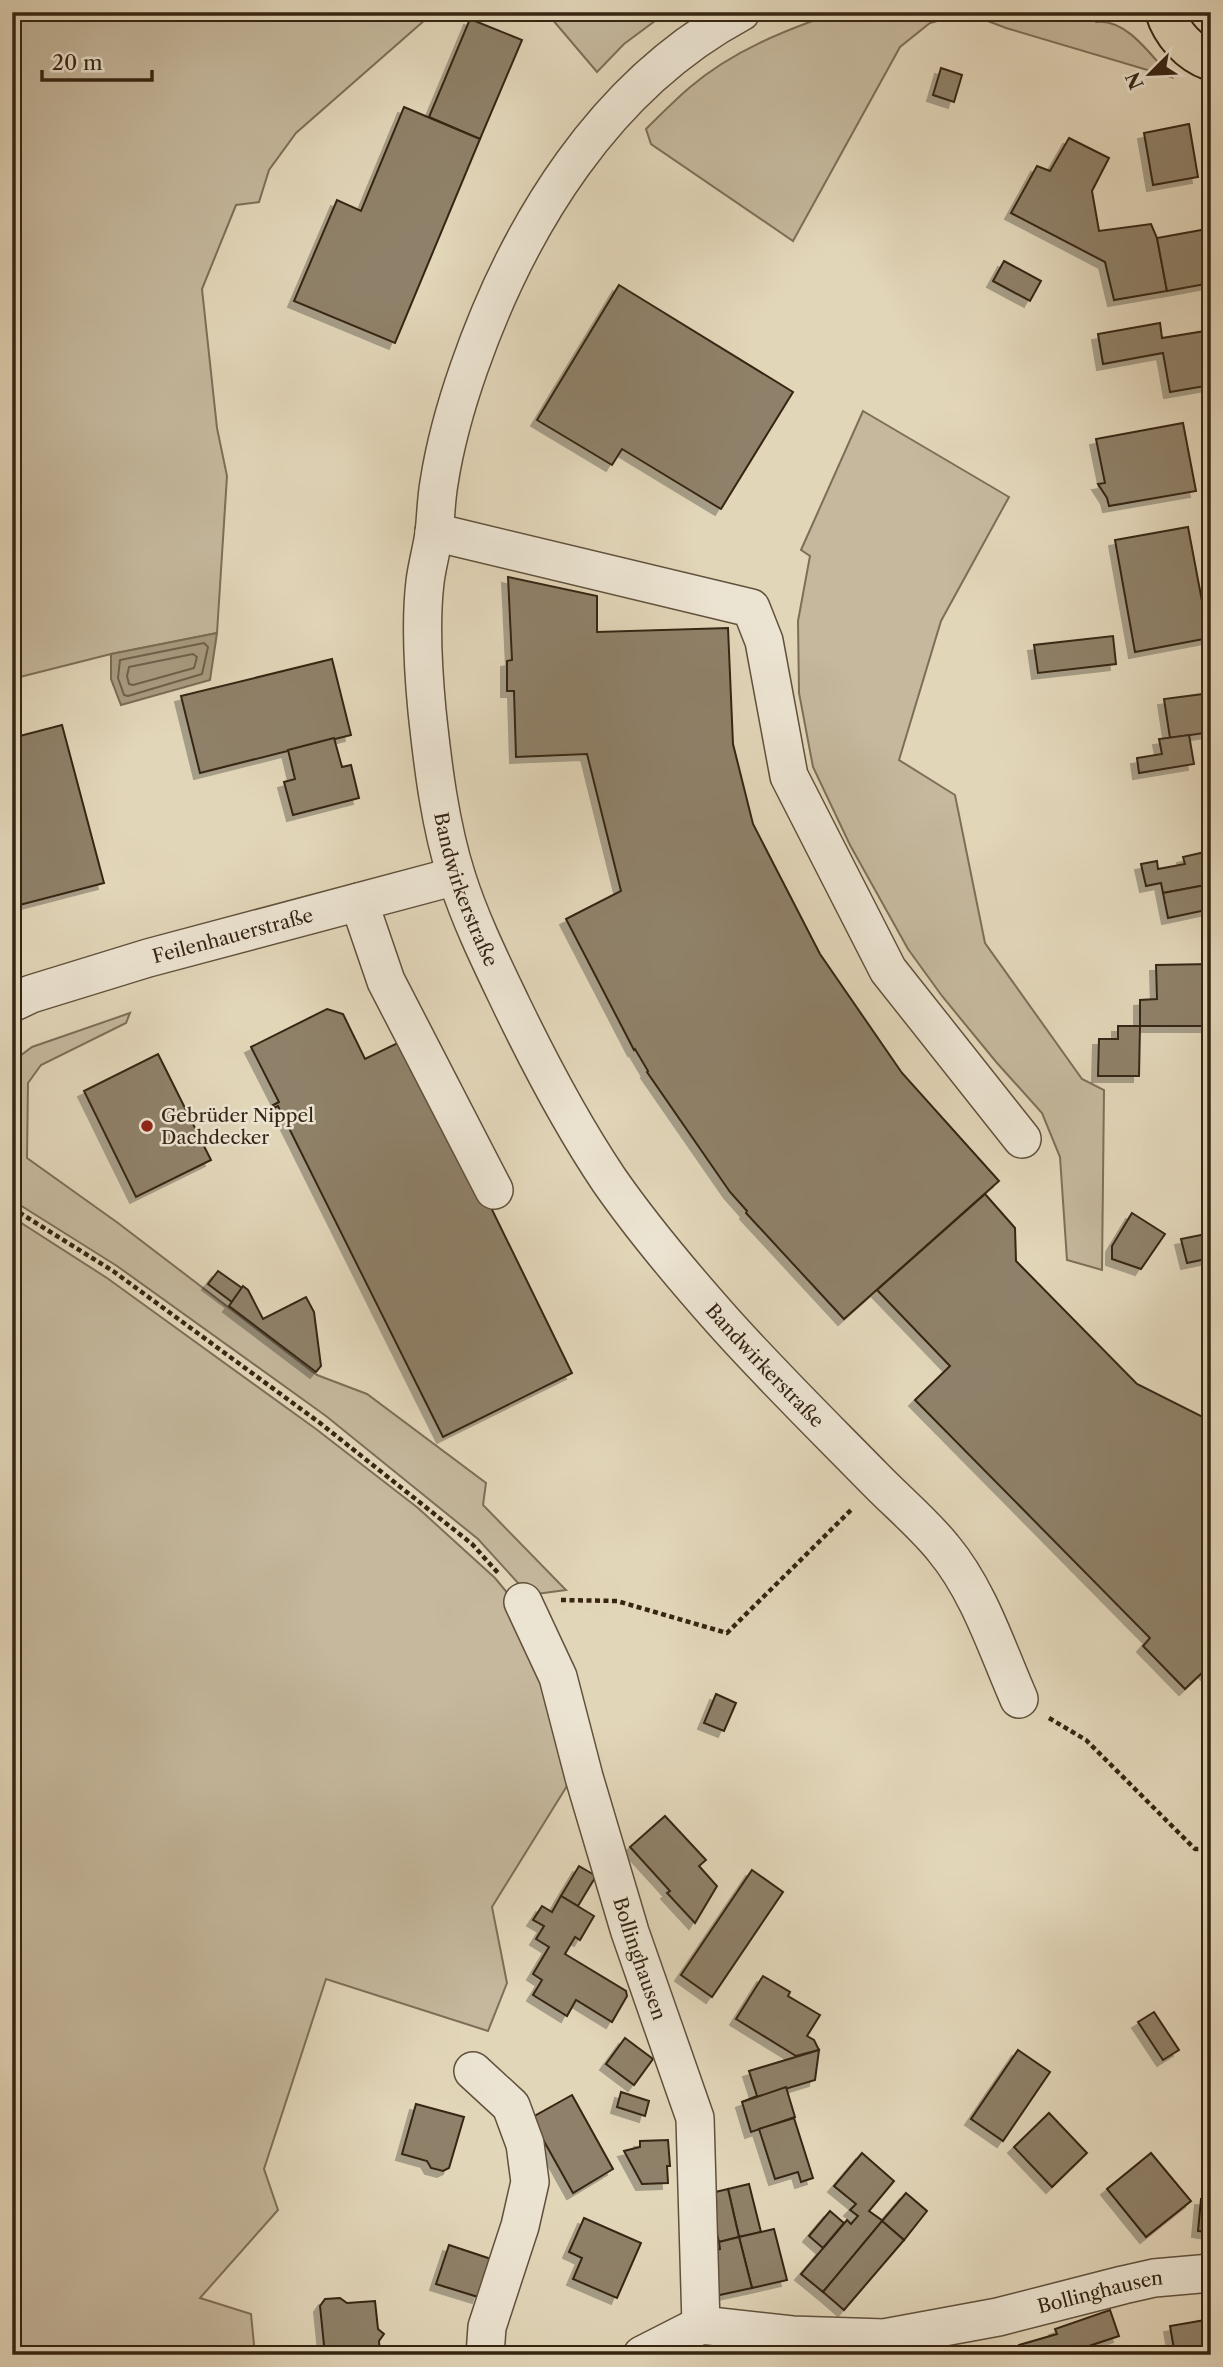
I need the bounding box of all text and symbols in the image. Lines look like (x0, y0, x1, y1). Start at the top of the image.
scale bar (42, 38, 152, 82)
north arrow (1114, 38, 1184, 108)
text: 20 m (52, 50, 103, 75)
text: N (1121, 68, 1149, 93)
street label: Bandwirkerstraße (429, 810, 503, 970)
street label: Feilenhauerstraße (150, 904, 316, 968)
place label: Gebrüder Nippel Dachdecker (161, 1104, 314, 1149)
marker: Gebrüder Nippel Dachdecker (139, 1118, 155, 1134)
street label: Bandwirkerstraße (701, 1299, 829, 1432)
street label: Bollinghausen (608, 1894, 671, 2023)
street label: Bollinghausen (1035, 2266, 1164, 2318)

